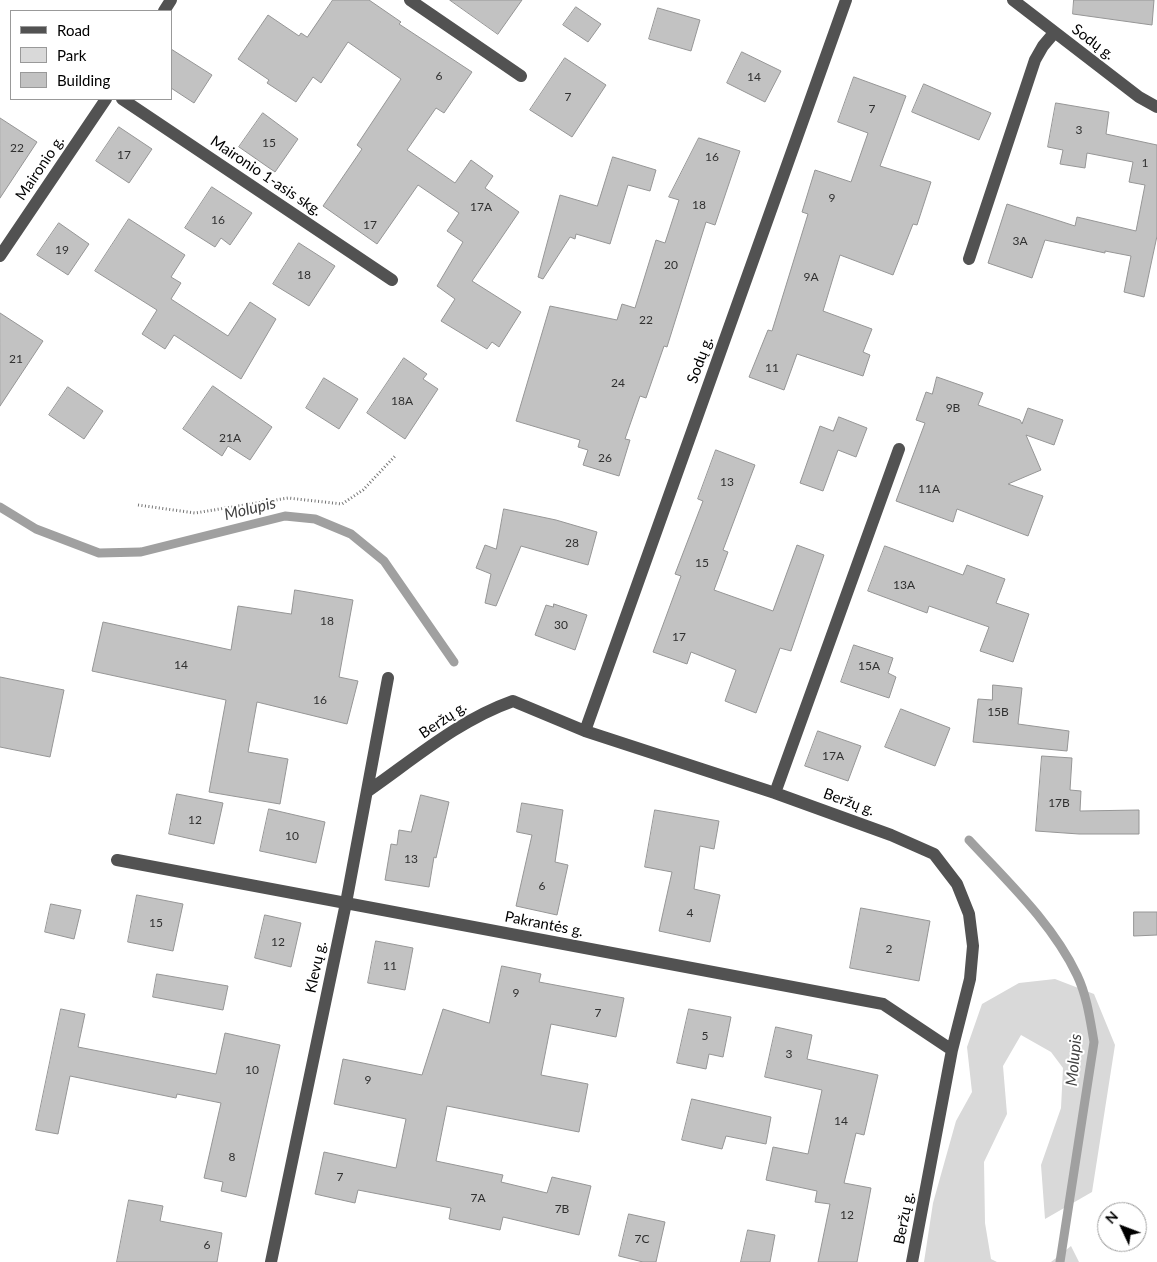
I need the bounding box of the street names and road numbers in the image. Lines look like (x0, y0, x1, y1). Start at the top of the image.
street label: Sodų g. (1068, 20, 1118, 64)
street label: Maironio g. (12, 132, 68, 204)
street label: Maironio 1-asis skg. (207, 132, 325, 220)
street label: Sodų g. (683, 334, 717, 386)
street label: Beržų g. (416, 698, 470, 742)
street label: Beržų g. (821, 784, 877, 820)
street label: Pakrantės g. (503, 908, 585, 940)
street label: Klevų g. (302, 939, 330, 995)
street label: Beržų g. (890, 1190, 918, 1246)

